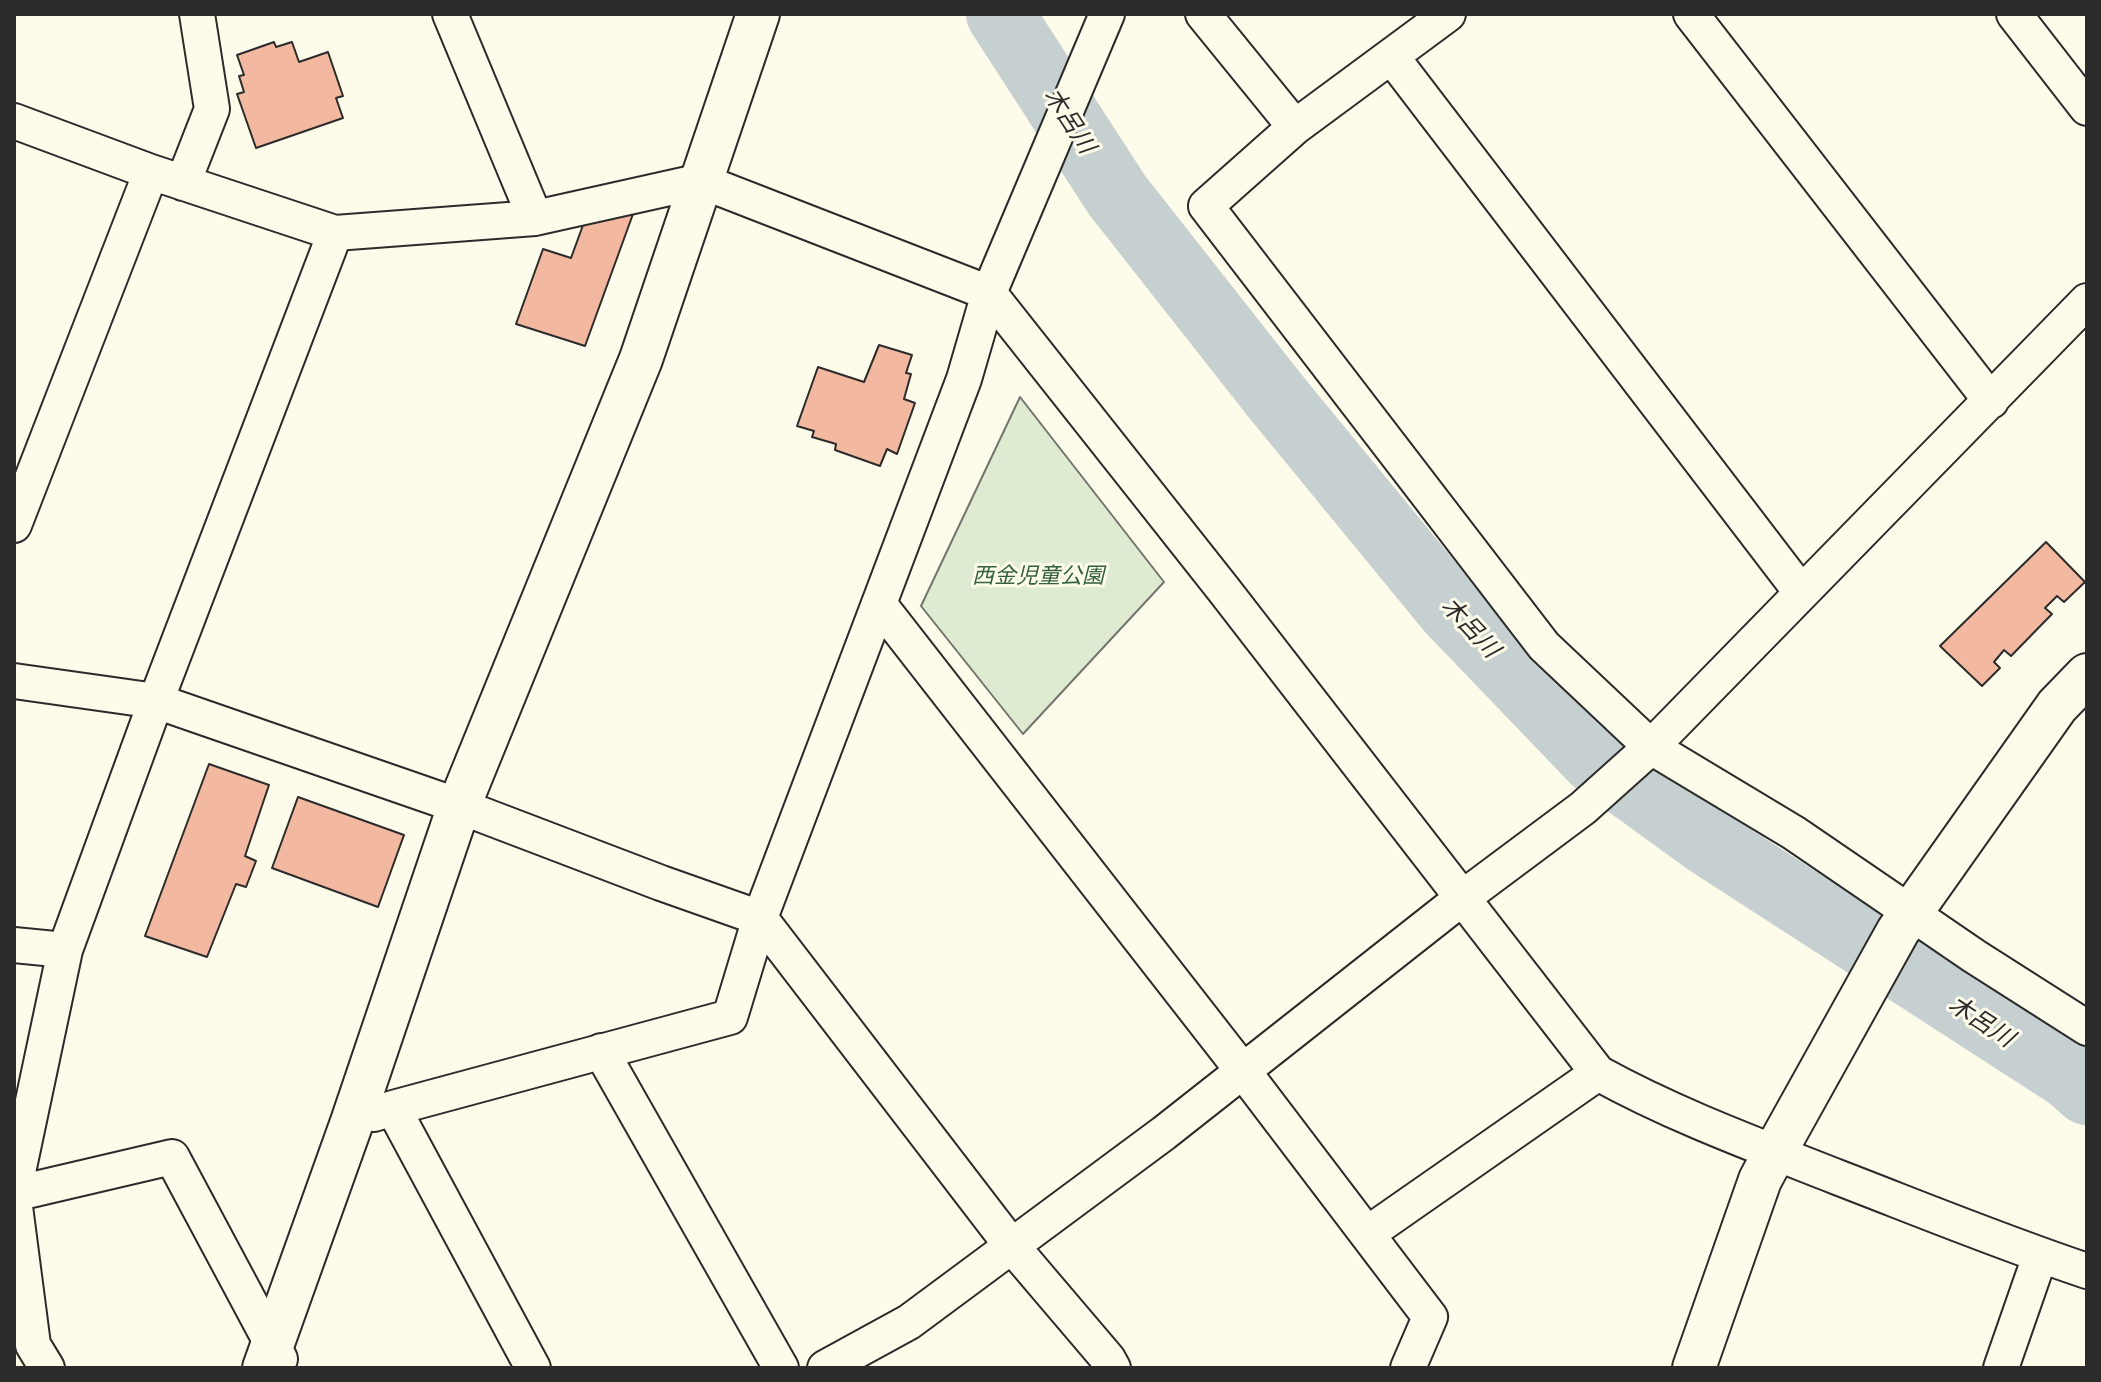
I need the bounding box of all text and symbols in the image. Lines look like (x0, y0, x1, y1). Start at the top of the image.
water label: 木呂川 (1037, 83, 1101, 159)
park label: 西金児童公園 (972, 564, 1104, 590)
water label: 木呂川 (1435, 592, 1505, 664)
water label: 木呂川 (1943, 990, 2019, 1054)

